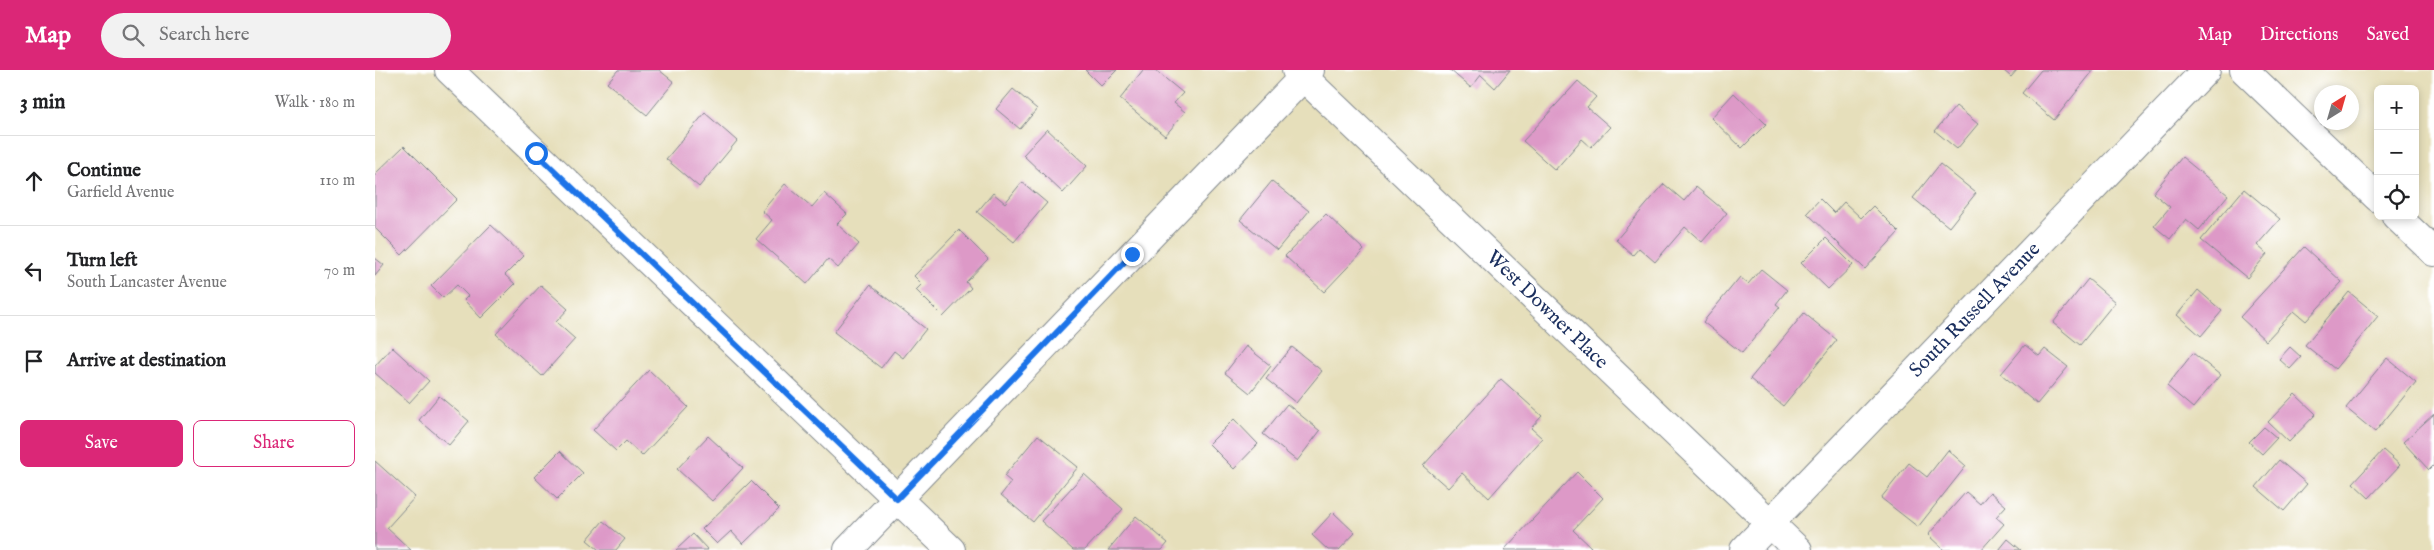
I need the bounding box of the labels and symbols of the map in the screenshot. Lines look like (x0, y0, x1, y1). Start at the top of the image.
north arrow (2314, 85, 2359, 130)
route start (525, 142, 548, 165)
street label: South Russell Avenue (1904, 237, 2046, 383)
route end (1121, 243, 1144, 266)
street label: West Downer Place (1481, 245, 1613, 375)

